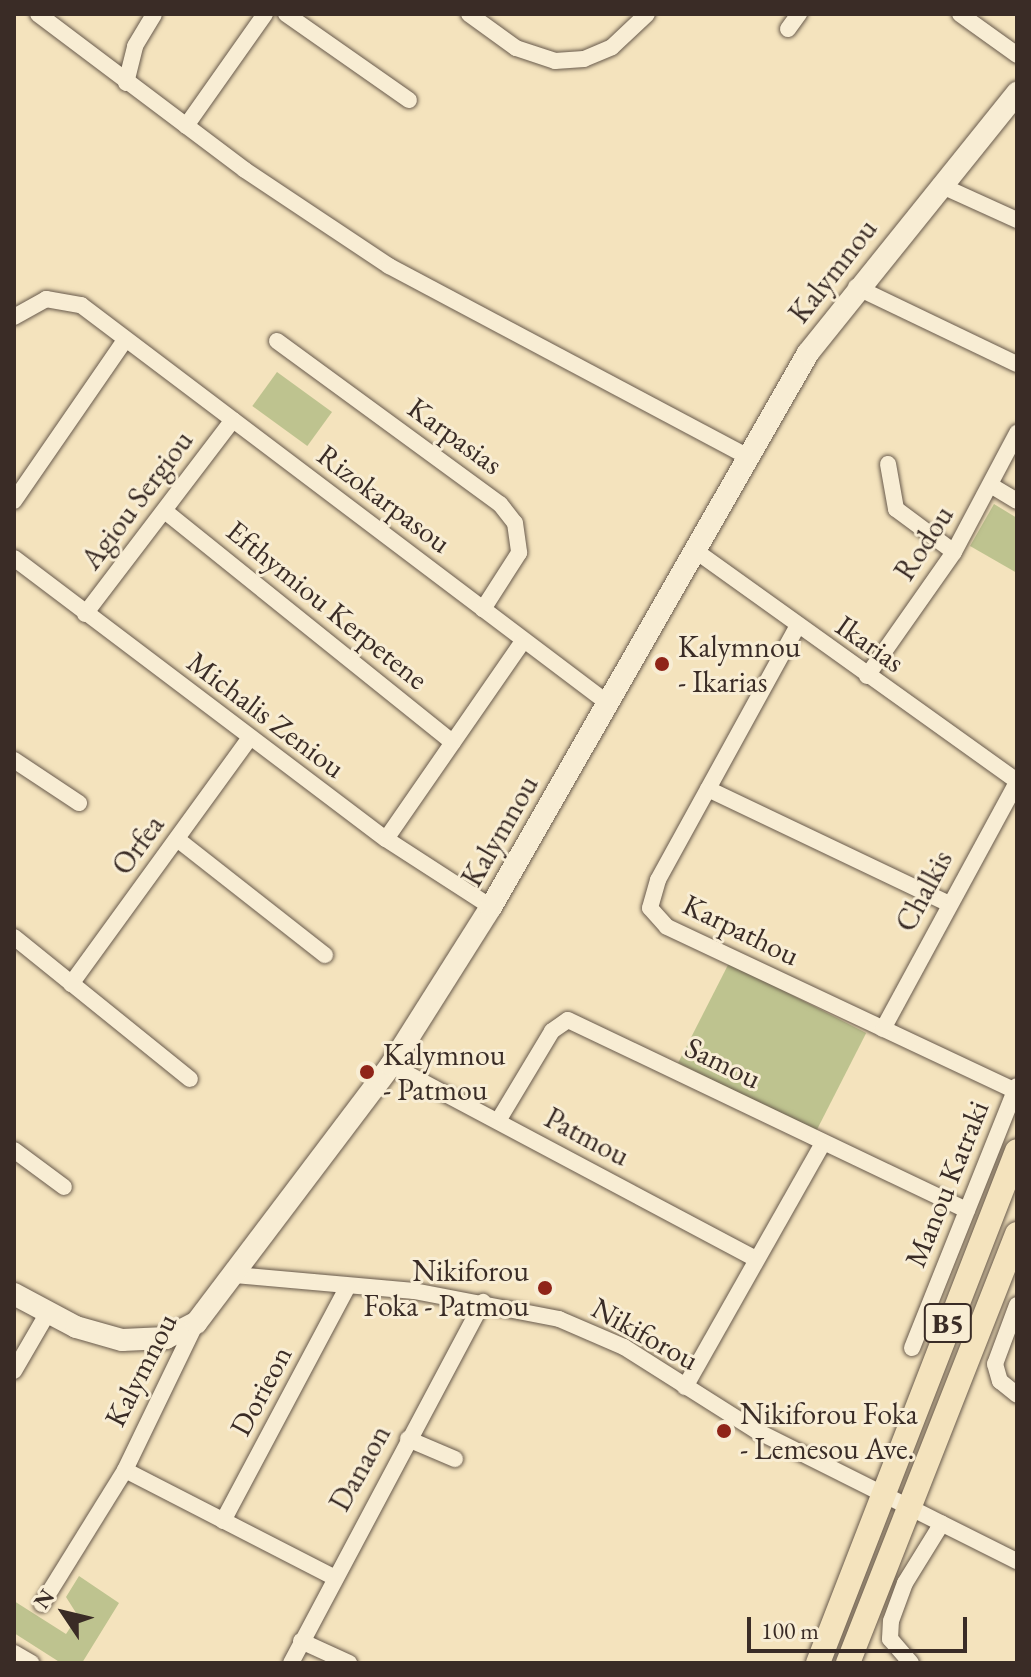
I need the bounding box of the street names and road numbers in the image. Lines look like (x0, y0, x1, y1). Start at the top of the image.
street label: Kalymnou (781, 212, 885, 330)
street label: Karpasias (401, 390, 509, 482)
street label: Agiou Sergiou (73, 423, 201, 577)
street label: Rizokarpasou (310, 437, 458, 561)
street label: Rodou (887, 499, 961, 587)
street label: Efthymiou Kerpetene (219, 513, 435, 697)
street label: Ikarias (829, 608, 911, 680)
street label: Michalis Zeniou (180, 644, 352, 786)
street label: Kalymnou (454, 769, 546, 893)
street label: Orfea (104, 808, 172, 882)
street label: Chalkis (888, 844, 960, 938)
street label: Karpathou (677, 886, 805, 974)
street label: Samou (679, 1029, 767, 1097)
street label: Manou Katraki (897, 1096, 997, 1272)
street label: Patmou (539, 1100, 635, 1174)
street label: Nikiforou (585, 1290, 705, 1378)
road number: B5 (922, 1299, 974, 1347)
street label: Kalymnou (97, 1307, 185, 1433)
street label: Dorieon (222, 1340, 300, 1442)
street label: Danaon (322, 1419, 398, 1517)

